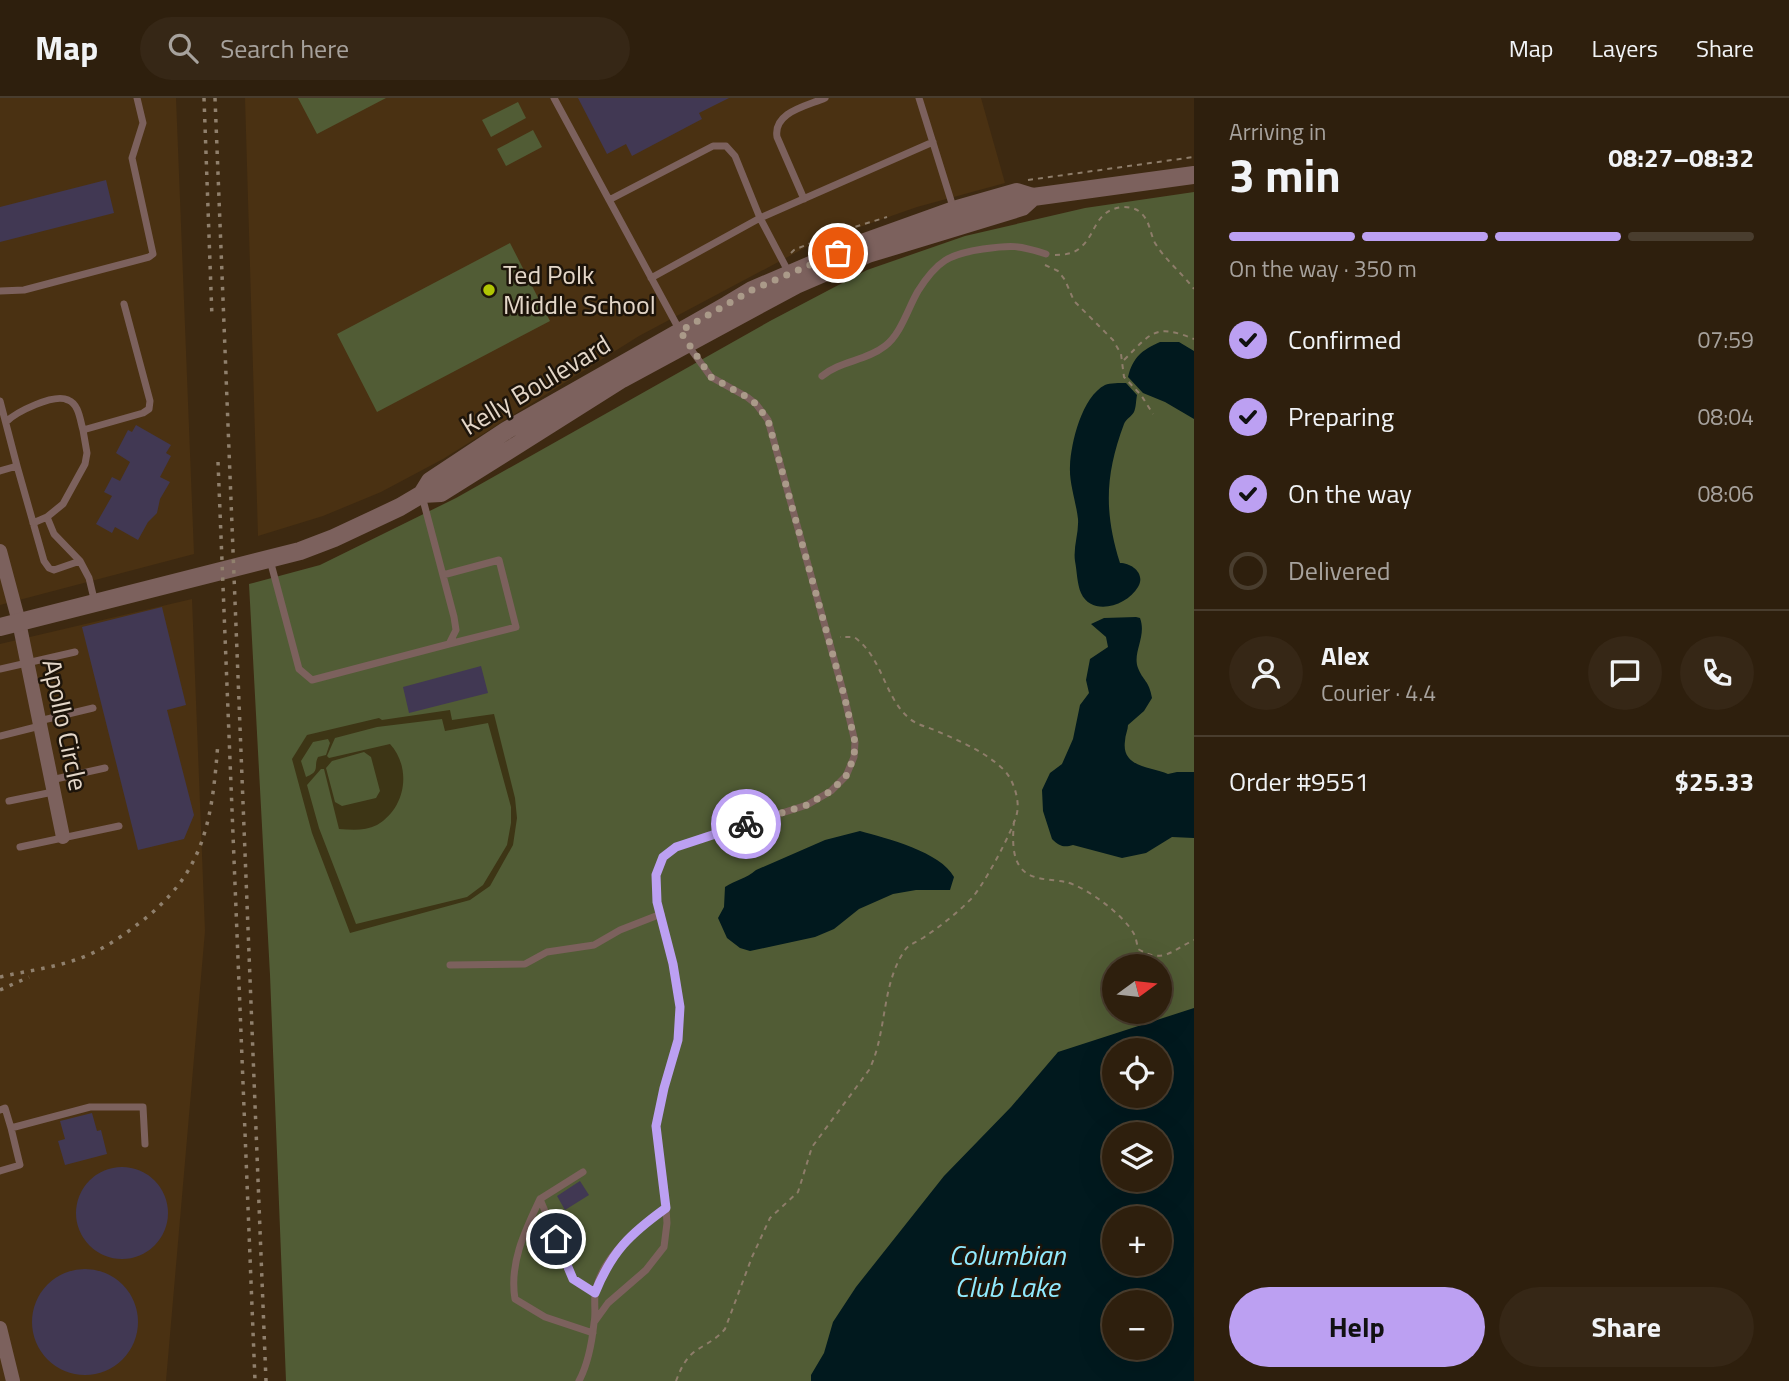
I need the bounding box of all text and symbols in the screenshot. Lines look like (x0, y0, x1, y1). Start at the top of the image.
search box (140, 17, 630, 80)
text: Map (35, 23, 98, 73)
icon: search (164, 29, 202, 67)
text: Search here (220, 29, 349, 68)
text: Map (1509, 30, 1554, 66)
text: Layers (1592, 30, 1658, 66)
text: Share (1696, 30, 1754, 66)
text: Arriving in (1229, 114, 1326, 149)
text: 08:27–08:32 (1608, 138, 1754, 177)
text: 3 min (1229, 140, 1341, 210)
pin (808, 223, 868, 283)
icon: bag (819, 234, 857, 272)
text: On the way · 350 m (1229, 251, 1417, 286)
place label: Ted Polk Middle School (503, 255, 656, 324)
marker: Ted Polk Middle School (481, 282, 497, 298)
text: Confirmed (1288, 320, 1402, 359)
icon: check (1229, 321, 1267, 359)
text: 07:59 (1697, 322, 1754, 357)
street label: Kelly Boulevard (454, 325, 618, 445)
text: Preparing (1288, 397, 1394, 436)
icon: check (1229, 398, 1267, 436)
text: 08:04 (1697, 399, 1754, 434)
text: On the way (1288, 474, 1412, 513)
icon: check (1229, 475, 1267, 513)
text: 08:06 (1697, 476, 1754, 511)
text: Delivered (1288, 551, 1391, 590)
button: person (1229, 636, 1303, 710)
text: Alex (1321, 636, 1369, 675)
button: chat (1588, 636, 1662, 710)
button: phone (1680, 636, 1754, 710)
street label: Apollo Circle (33, 656, 98, 794)
text: Courier · 4.4 (1321, 675, 1436, 710)
text: Order #9551 (1229, 762, 1369, 801)
text: $25.33 (1675, 762, 1754, 801)
courier (711, 789, 781, 859)
icon: bike (727, 805, 765, 843)
north arrow (1102, 954, 1172, 1024)
map controls (1102, 954, 1172, 1360)
button: locate (1102, 1038, 1172, 1108)
button: layers (1102, 1122, 1172, 1192)
button: + (1102, 1206, 1172, 1276)
pin (526, 1209, 586, 1269)
icon: home (537, 1220, 575, 1258)
water label: Columbian Club Lake (949, 1233, 1067, 1308)
button: Help (1229, 1287, 1485, 1367)
button: Share (1499, 1287, 1754, 1367)
button: − (1102, 1290, 1172, 1360)

